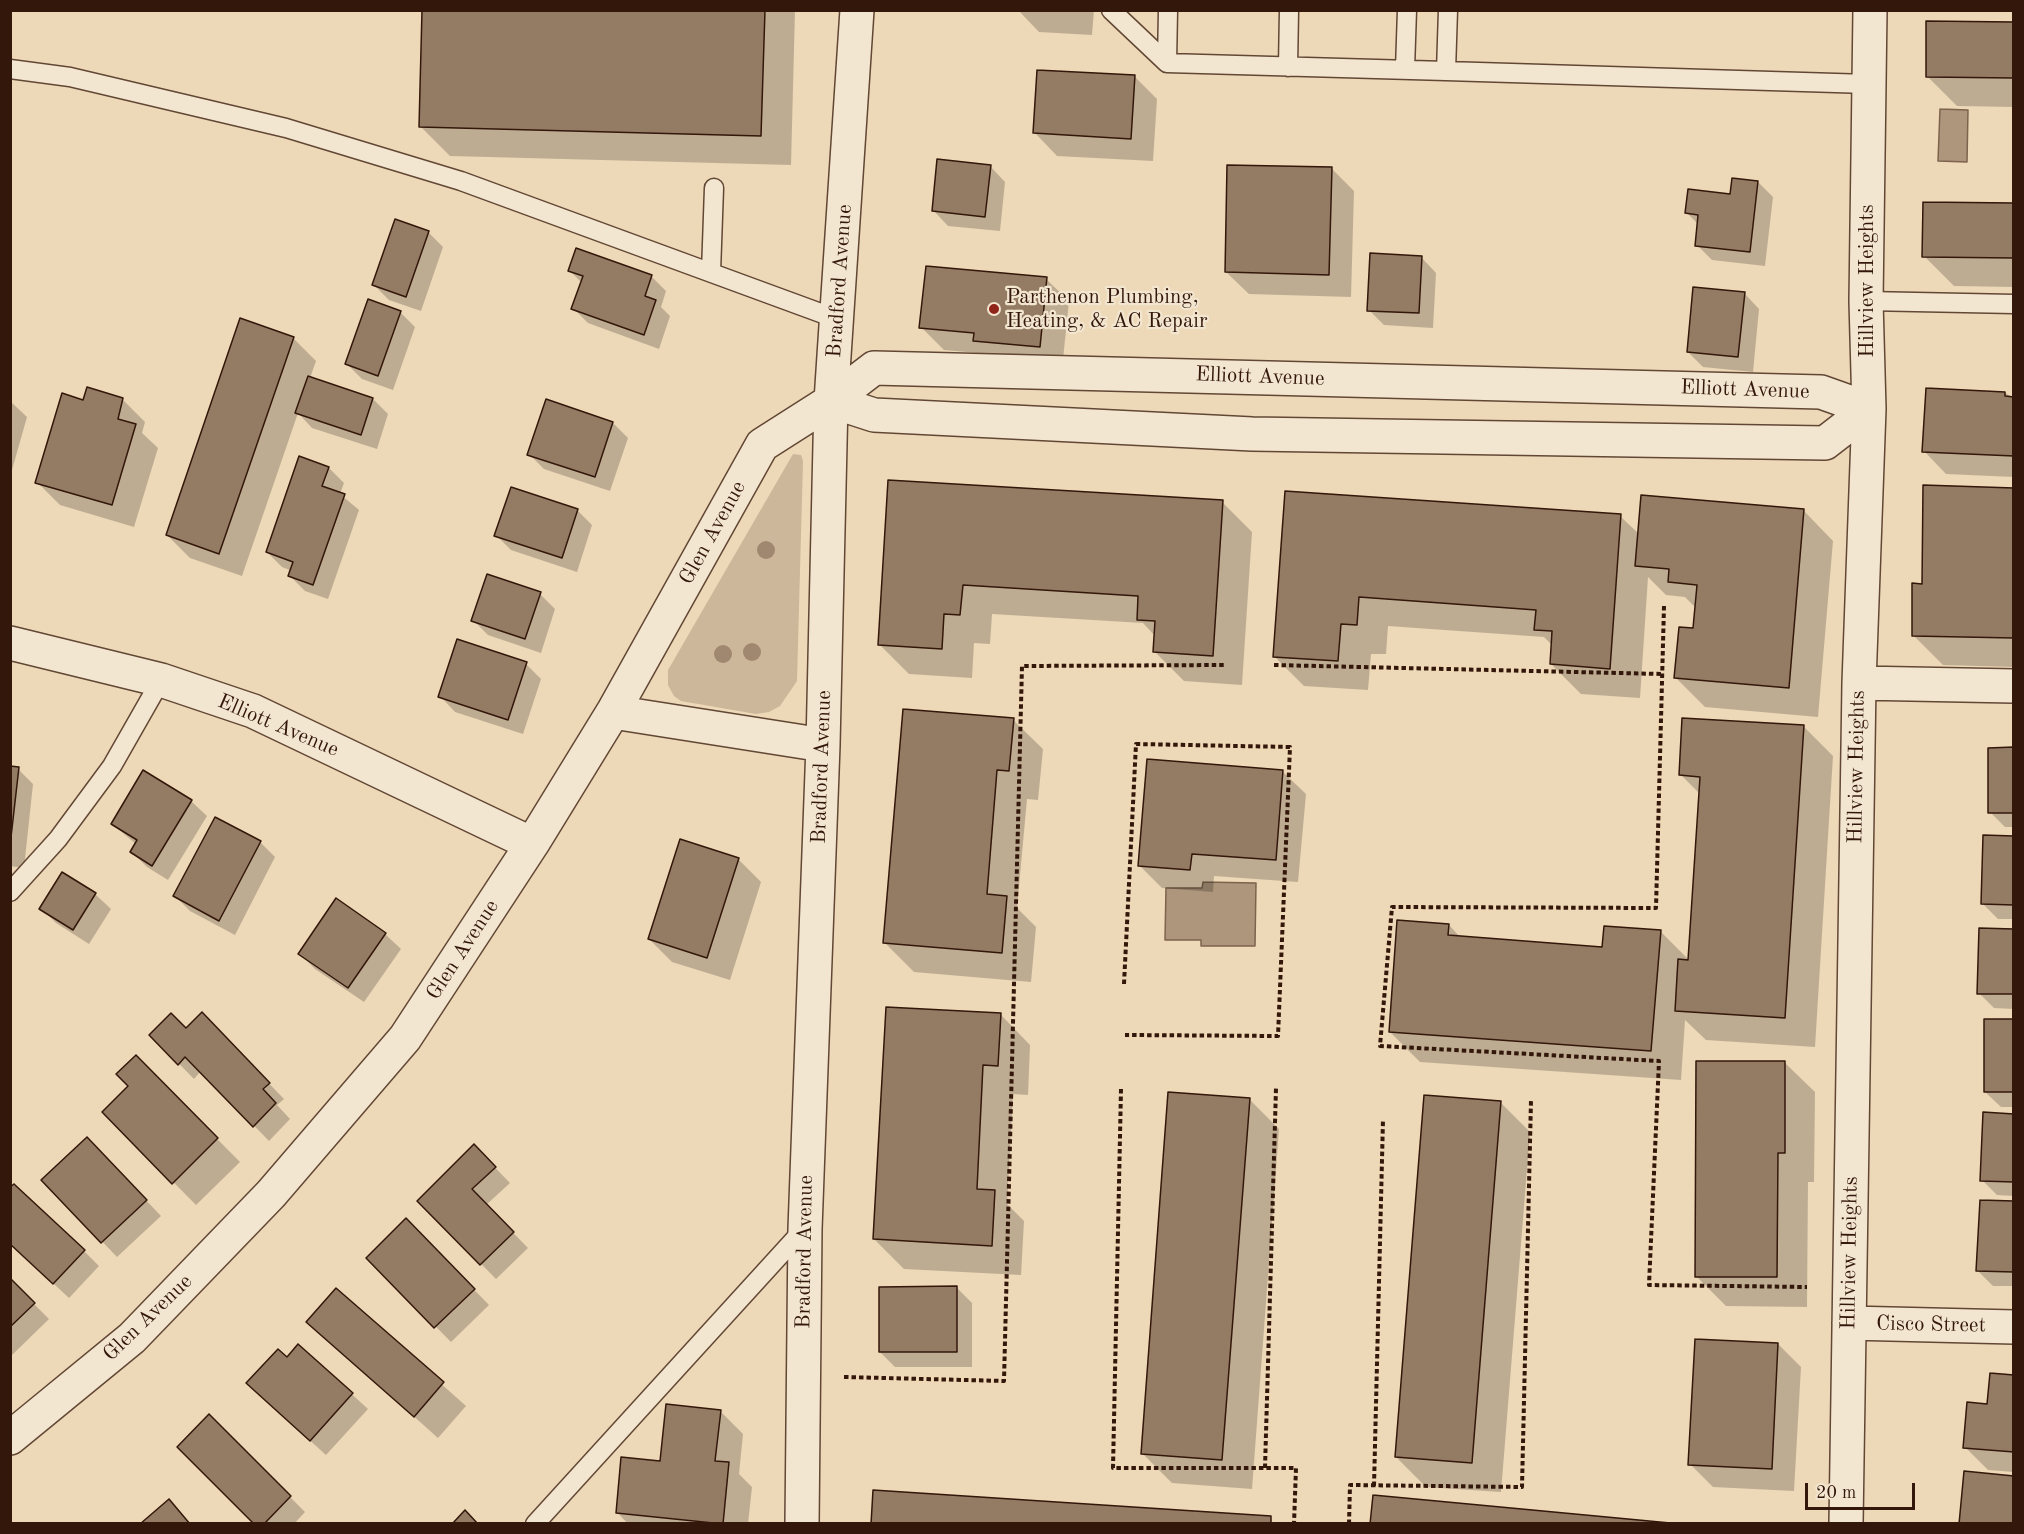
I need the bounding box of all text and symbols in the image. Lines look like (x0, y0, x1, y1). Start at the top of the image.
street label: Bradford Avenue (822, 203, 858, 359)
street label: Hillview Heights (1854, 204, 1880, 358)
place label: Parthenon Plumbing, Heating, & AC Repair (1006, 284, 1208, 334)
marker: Parthenon Plumbing, Heating, & AC Repair (987, 302, 1001, 316)
street label: Elliott Avenue (1195, 362, 1325, 392)
street label: Elliott Avenue (1680, 375, 1810, 405)
street label: Glen Avenue (674, 477, 752, 589)
street label: Elliott Avenue (214, 689, 342, 763)
street label: Bradford Avenue (807, 690, 837, 844)
street label: Hillview Heights (1843, 690, 1871, 844)
street label: Glen Avenue (421, 895, 505, 1005)
street label: Bradford Avenue (791, 1175, 819, 1329)
street label: Hillview Heights (1836, 1176, 1864, 1330)
street label: Glen Avenue (98, 1269, 198, 1367)
street label: Cisco Street (1876, 1311, 1986, 1339)
scale bar (1808, 1471, 1918, 1509)
text: 20 m (1816, 1484, 1856, 1502)

